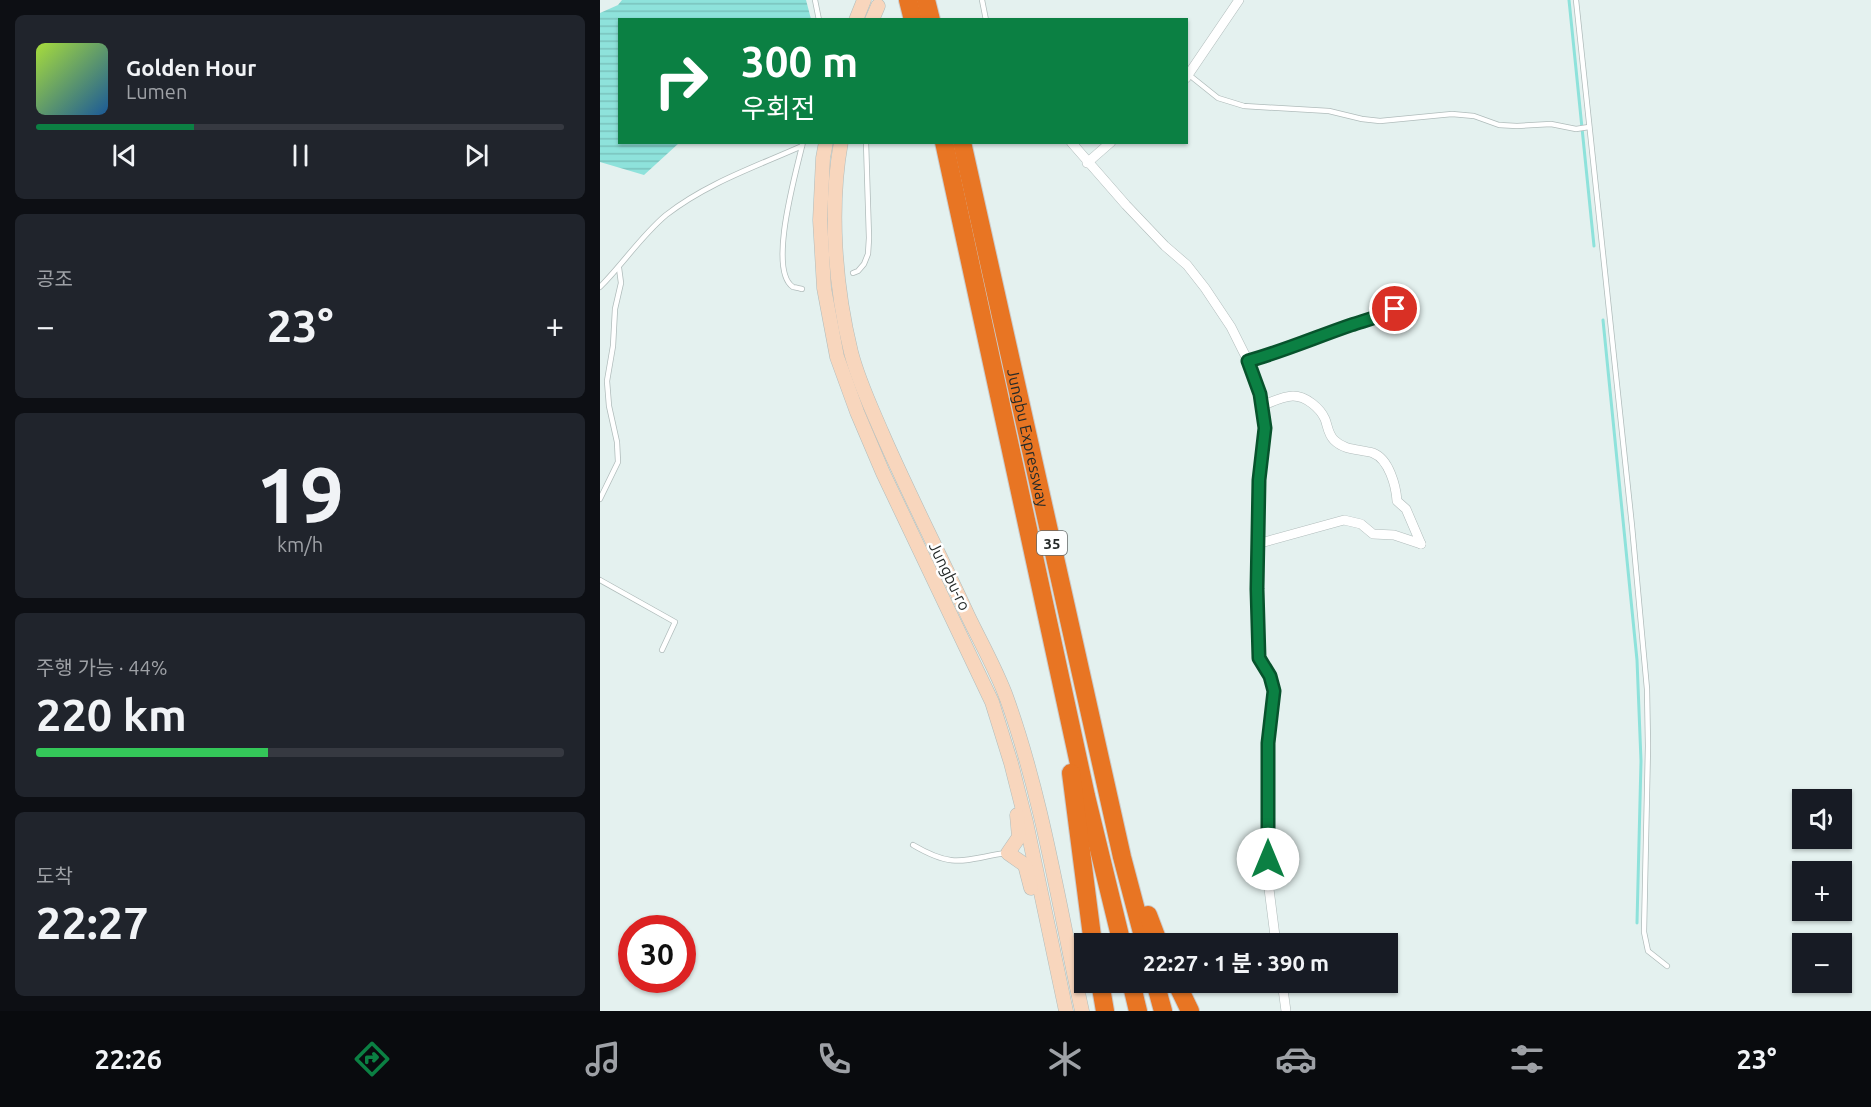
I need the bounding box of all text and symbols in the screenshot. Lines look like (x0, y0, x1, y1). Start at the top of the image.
text: 300 m (741, 38, 858, 85)
icon: right (642, 42, 720, 120)
text: Golden Hour (126, 55, 256, 80)
text: Lumen (126, 80, 187, 103)
text: 우회전 (741, 93, 816, 123)
icon: previous (108, 139, 141, 172)
icon: pause (284, 139, 317, 172)
icon: next (460, 139, 493, 172)
text: 공조 (36, 267, 73, 290)
pin (1369, 283, 1420, 334)
icon: arrive (1378, 292, 1411, 325)
text: 23° (267, 300, 333, 351)
text: − (36, 307, 55, 344)
text: + (545, 307, 564, 344)
street label: Jungbu Expressway (1004, 367, 1052, 509)
text: 19 (256, 450, 344, 538)
road number: 35 (1037, 531, 1067, 555)
text: km/h (277, 533, 323, 556)
street label: Jungbu-ro (926, 539, 974, 613)
text: 주행 가능 · 44% (36, 656, 168, 679)
text: 220 km (36, 689, 187, 740)
map controls (1792, 789, 1852, 993)
button: sound (1792, 789, 1852, 849)
position arrow (1236, 827, 1300, 891)
button: + (1792, 861, 1852, 921)
text: 도착 (36, 864, 73, 887)
text: 22:27 (36, 897, 149, 948)
speed limit sign: 30 (618, 915, 696, 993)
button: − (1792, 933, 1852, 993)
text: 22:27 · 1 분 · 390 m (1143, 950, 1329, 975)
icon: directions (351, 1038, 393, 1080)
icon: music (582, 1038, 624, 1080)
icon: phone (813, 1038, 855, 1080)
icon: climate (1044, 1038, 1086, 1080)
icon: car (1275, 1038, 1317, 1080)
icon: filters (1506, 1038, 1548, 1080)
text: 22:26 (94, 1044, 162, 1074)
text: 23° (1736, 1044, 1776, 1074)

